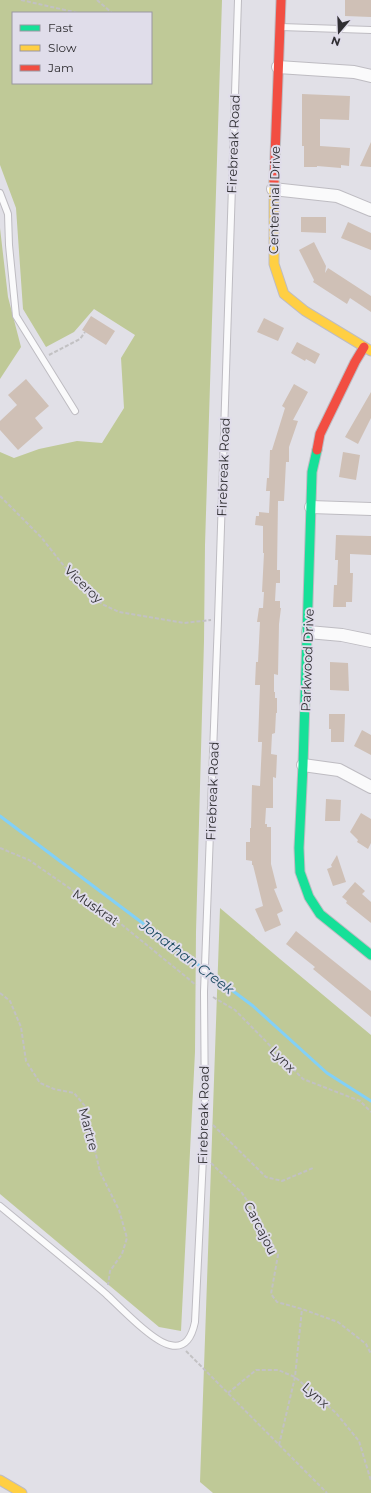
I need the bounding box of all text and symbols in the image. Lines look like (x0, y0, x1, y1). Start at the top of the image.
legend (12, 12, 152, 84)
north arrow (319, 12, 359, 52)
text: Fast (48, 20, 73, 35)
text: N (329, 33, 342, 50)
text: Slow (48, 40, 77, 55)
text: Jam (47, 60, 74, 75)
street label: Firebreak Road (223, 94, 243, 194)
street label: Centennial Drive (265, 146, 283, 254)
street label: Firebreak Road (213, 417, 233, 517)
street label: Viceroy (61, 562, 107, 607)
street label: Parkwood Drive (297, 608, 317, 712)
street label: Firebreak Road (202, 741, 222, 841)
street label: Muskrat (70, 885, 122, 929)
water label: Jonathan Creek (136, 915, 238, 999)
street label: Lynx (267, 1043, 299, 1075)
street label: Firebreak Road (194, 1065, 212, 1165)
street label: Martre (76, 1106, 102, 1152)
street label: Carcajou (241, 1199, 281, 1257)
street label: Lynx (299, 1379, 333, 1411)

